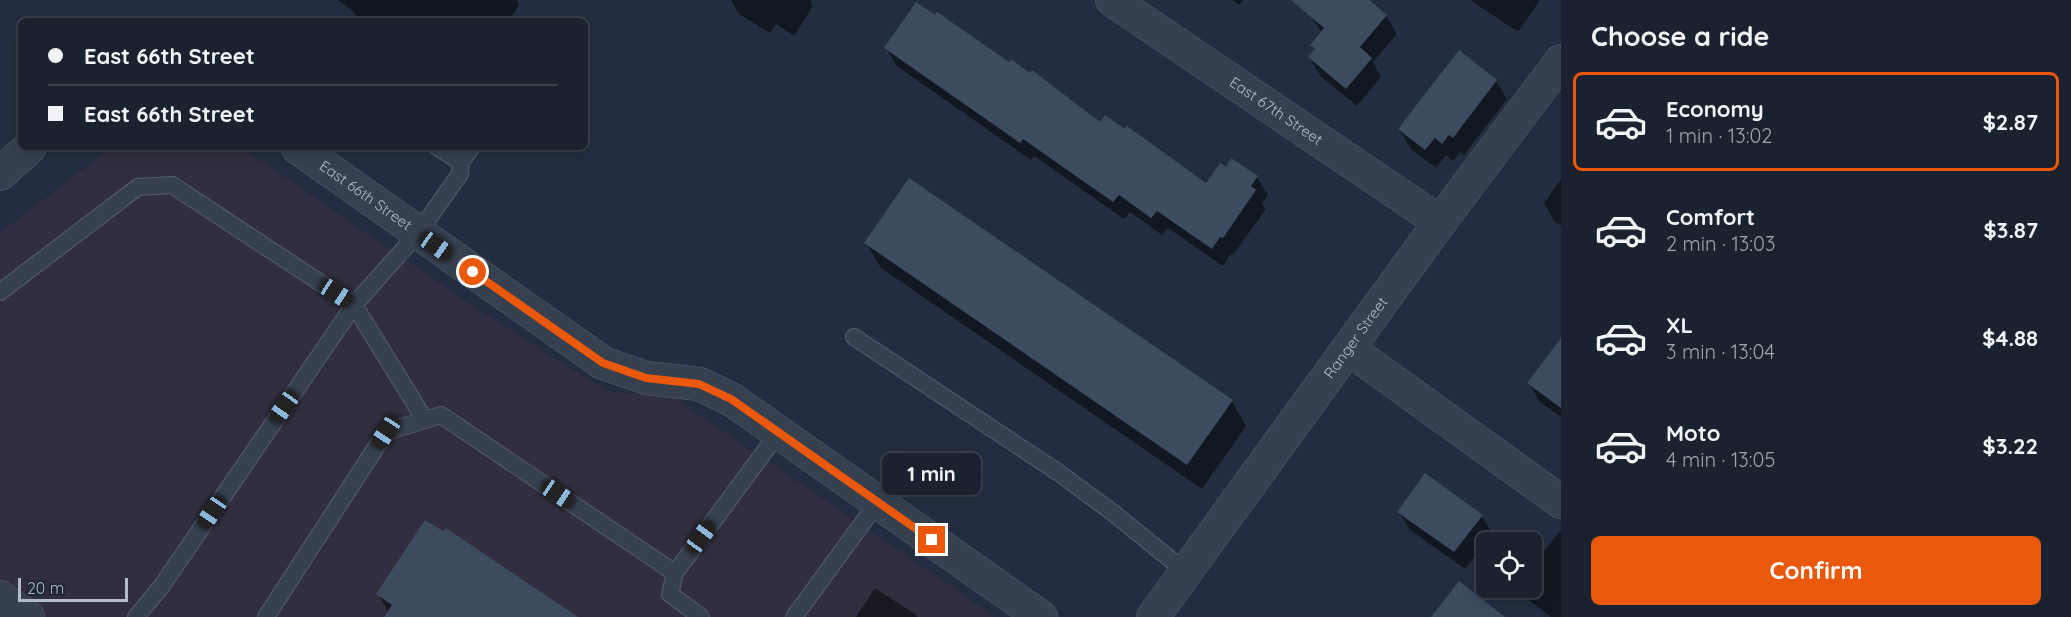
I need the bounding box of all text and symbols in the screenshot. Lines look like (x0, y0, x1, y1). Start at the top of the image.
text: Choose a ride (1591, 19, 1769, 53)
text: East 66th Street (84, 42, 255, 70)
street label: East 67th Street (1226, 72, 1326, 149)
icon: car (1594, 95, 1648, 149)
text: Economy (1666, 95, 1764, 123)
text: East 66th Street (84, 100, 255, 128)
text: $2.87 (1983, 108, 2038, 136)
text: 1 min · 13:02 (1666, 123, 1772, 148)
street label: East 66th Street (316, 156, 416, 234)
icon: car (1594, 203, 1648, 257)
text: Comfort (1666, 203, 1755, 231)
text: $3.87 (1983, 216, 2038, 244)
car (416, 228, 456, 264)
text: 2 min · 13:03 (1666, 231, 1775, 256)
route start (459, 258, 486, 285)
car (316, 276, 356, 310)
street label: Ranger Street (1319, 293, 1391, 382)
icon: car (1594, 311, 1648, 365)
text: XL (1666, 311, 1693, 339)
text: $4.88 (1982, 324, 2038, 352)
text: 3 min · 13:04 (1666, 339, 1775, 364)
car (266, 387, 302, 427)
car (369, 412, 403, 452)
icon: car (1594, 419, 1648, 473)
text: Moto (1666, 419, 1720, 447)
text: $3.22 (1983, 432, 2038, 460)
text: 4 min · 13:05 (1666, 447, 1775, 472)
callout: 1 min (882, 453, 982, 495)
text: 1 min (907, 461, 956, 486)
car (538, 476, 578, 512)
car (194, 492, 230, 532)
car (683, 517, 719, 557)
route end (918, 526, 945, 553)
map controls (1476, 532, 1542, 598)
button: locate (1476, 532, 1542, 598)
button: Confirm (1591, 536, 2041, 605)
scale bar (18, 575, 128, 602)
text: 20 m (27, 578, 64, 598)

